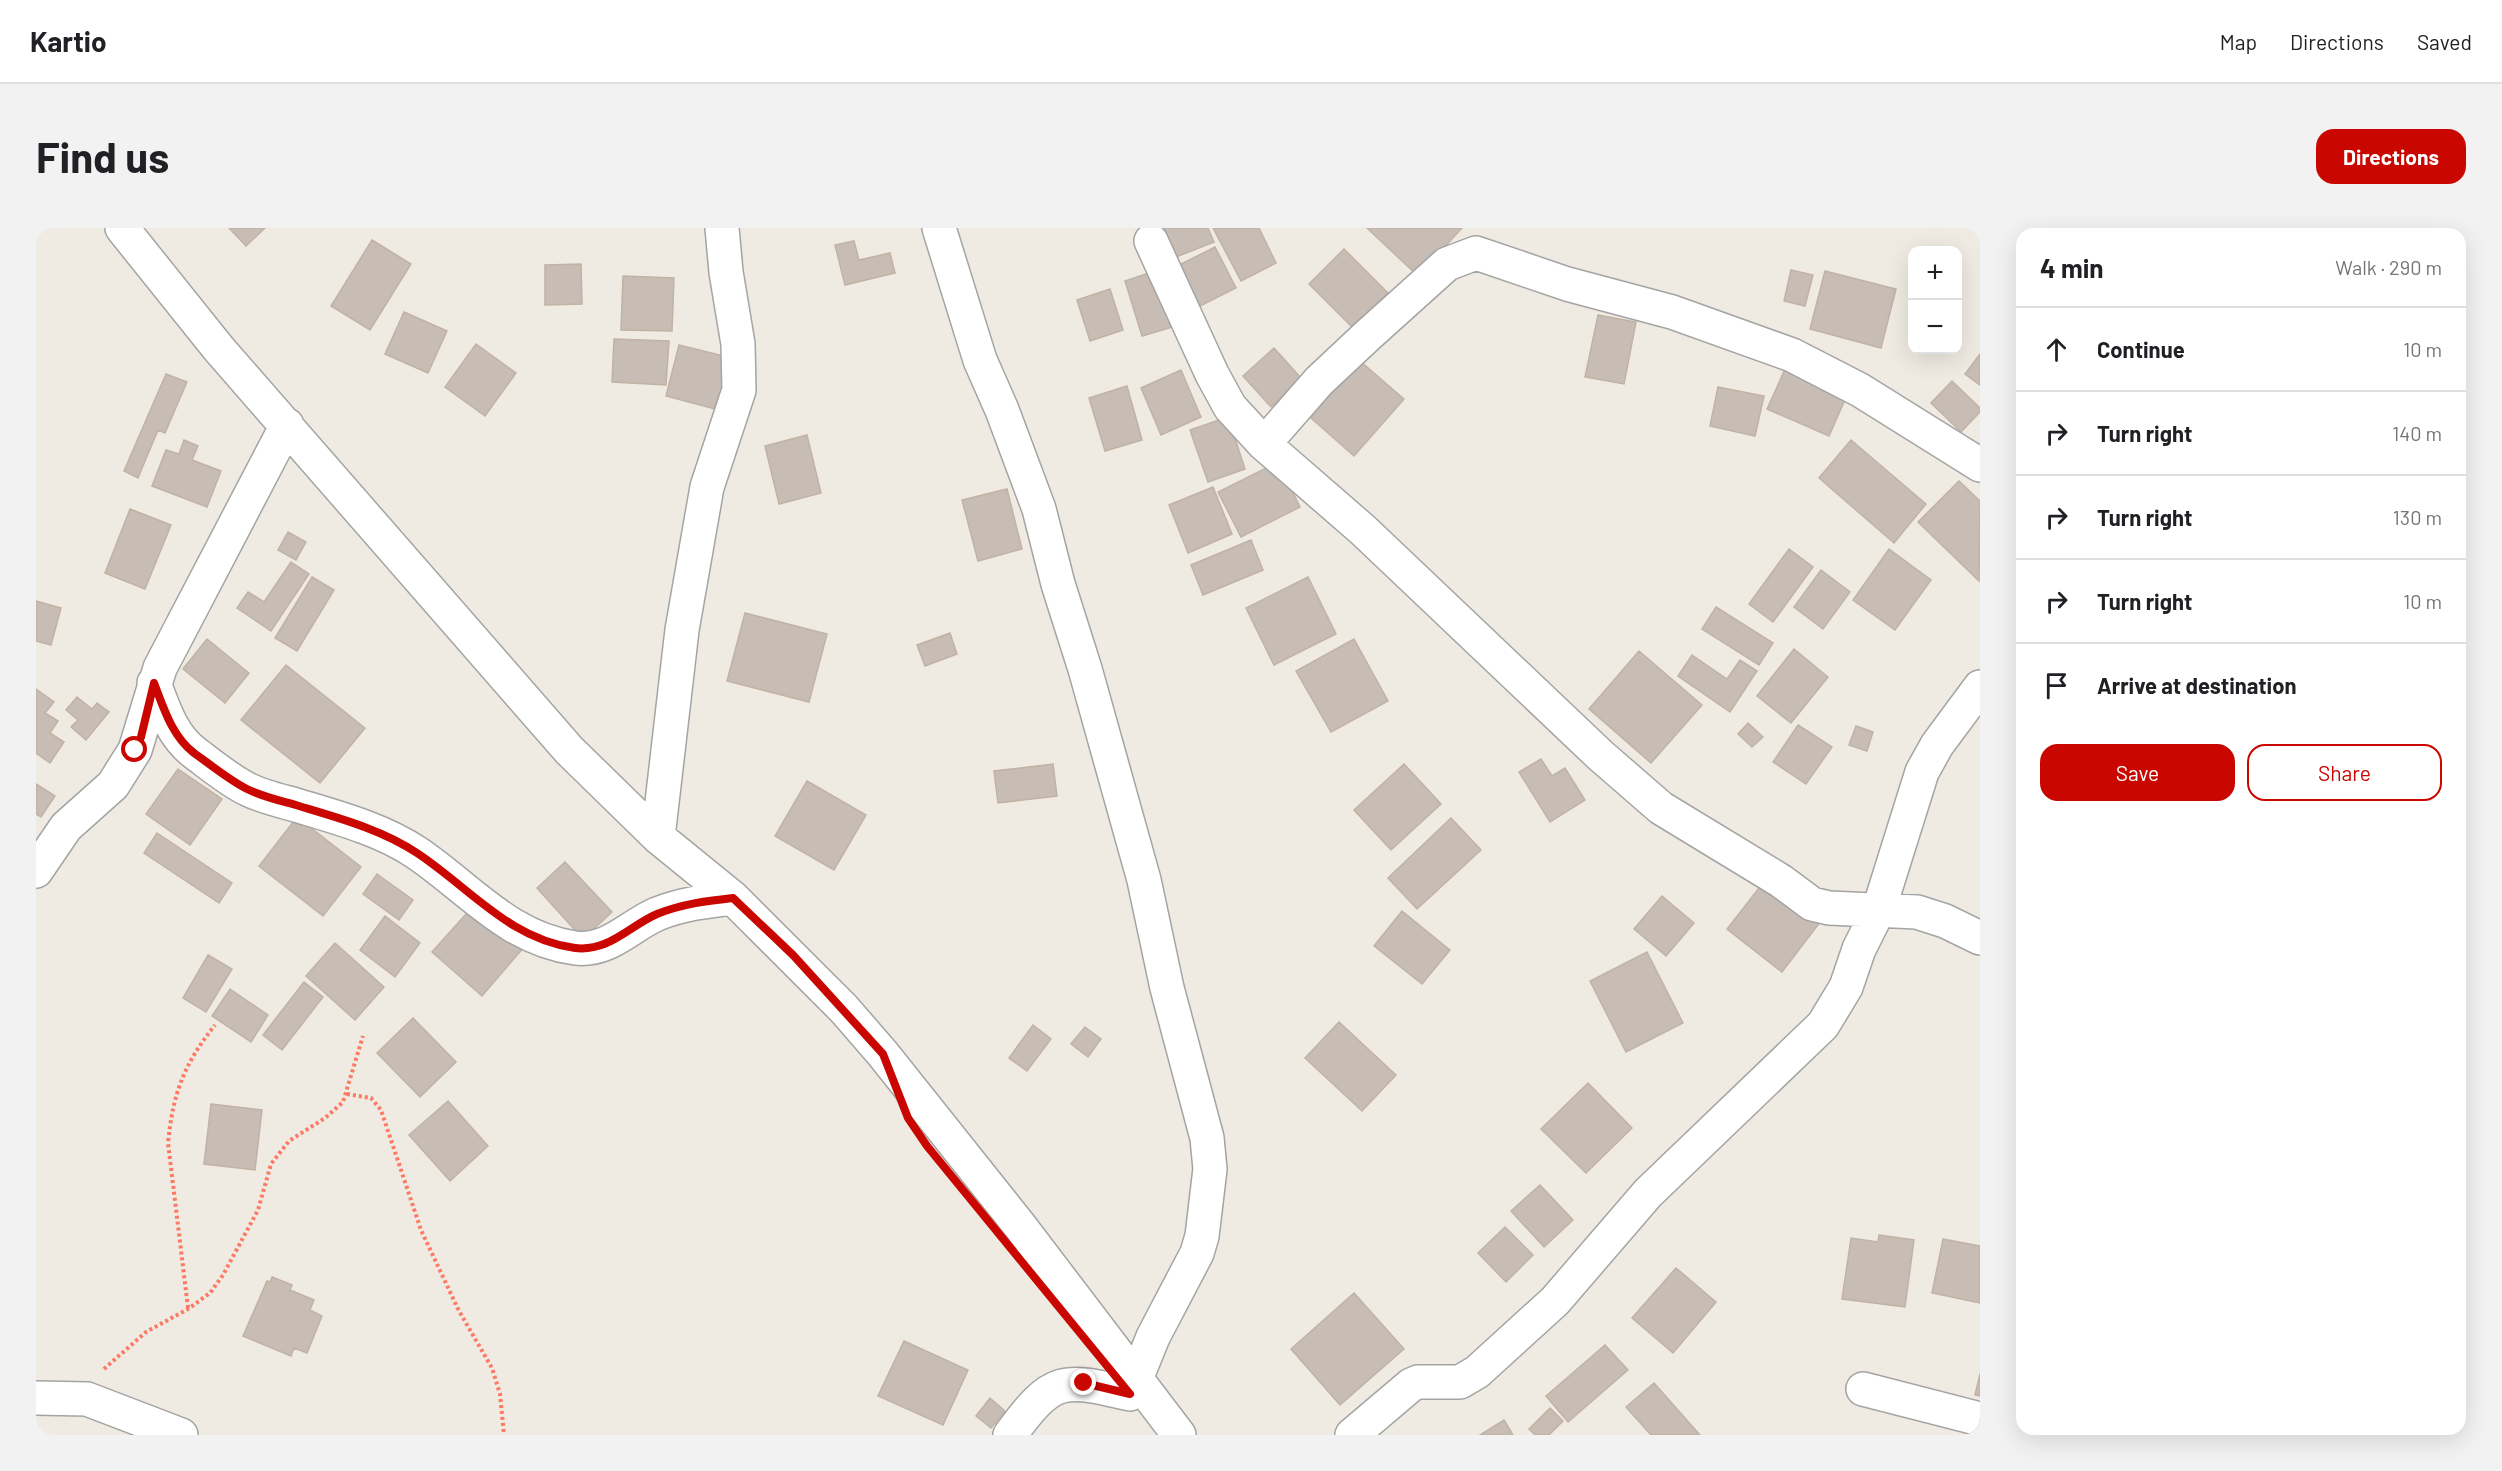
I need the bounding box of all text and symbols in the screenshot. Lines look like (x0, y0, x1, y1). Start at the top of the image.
text: Kartio (30, 24, 107, 58)
text: Map (2220, 29, 2257, 54)
text: Directions (2290, 29, 2384, 54)
text: Saved (2417, 29, 2472, 54)
button: Directions (2316, 129, 2466, 184)
text: Find us (36, 131, 169, 181)
map controls (1908, 246, 1962, 354)
button: + (1908, 246, 1962, 300)
text: 4 min (2040, 252, 2104, 283)
text: Walk · 290 m (2335, 255, 2442, 279)
button: − (1908, 300, 1962, 354)
icon: ahead (2040, 333, 2073, 366)
text: Continue (2097, 336, 2185, 362)
text: 10 m (2403, 337, 2442, 361)
icon: right (2040, 417, 2073, 450)
text: Turn right (2097, 420, 2192, 446)
text: 140 m (2392, 421, 2442, 445)
icon: right (2040, 501, 2073, 534)
text: Turn right (2097, 504, 2192, 530)
text: 130 m (2393, 505, 2442, 529)
icon: right (2040, 585, 2073, 618)
text: Turn right (2097, 588, 2192, 614)
text: 10 m (2403, 589, 2442, 613)
icon: arrive (2040, 669, 2073, 702)
text: Arrive at destination (2097, 672, 2296, 698)
route start (121, 736, 147, 762)
button: Save (2040, 744, 2235, 801)
button: Share (2247, 744, 2442, 801)
route end (1070, 1369, 1096, 1395)

